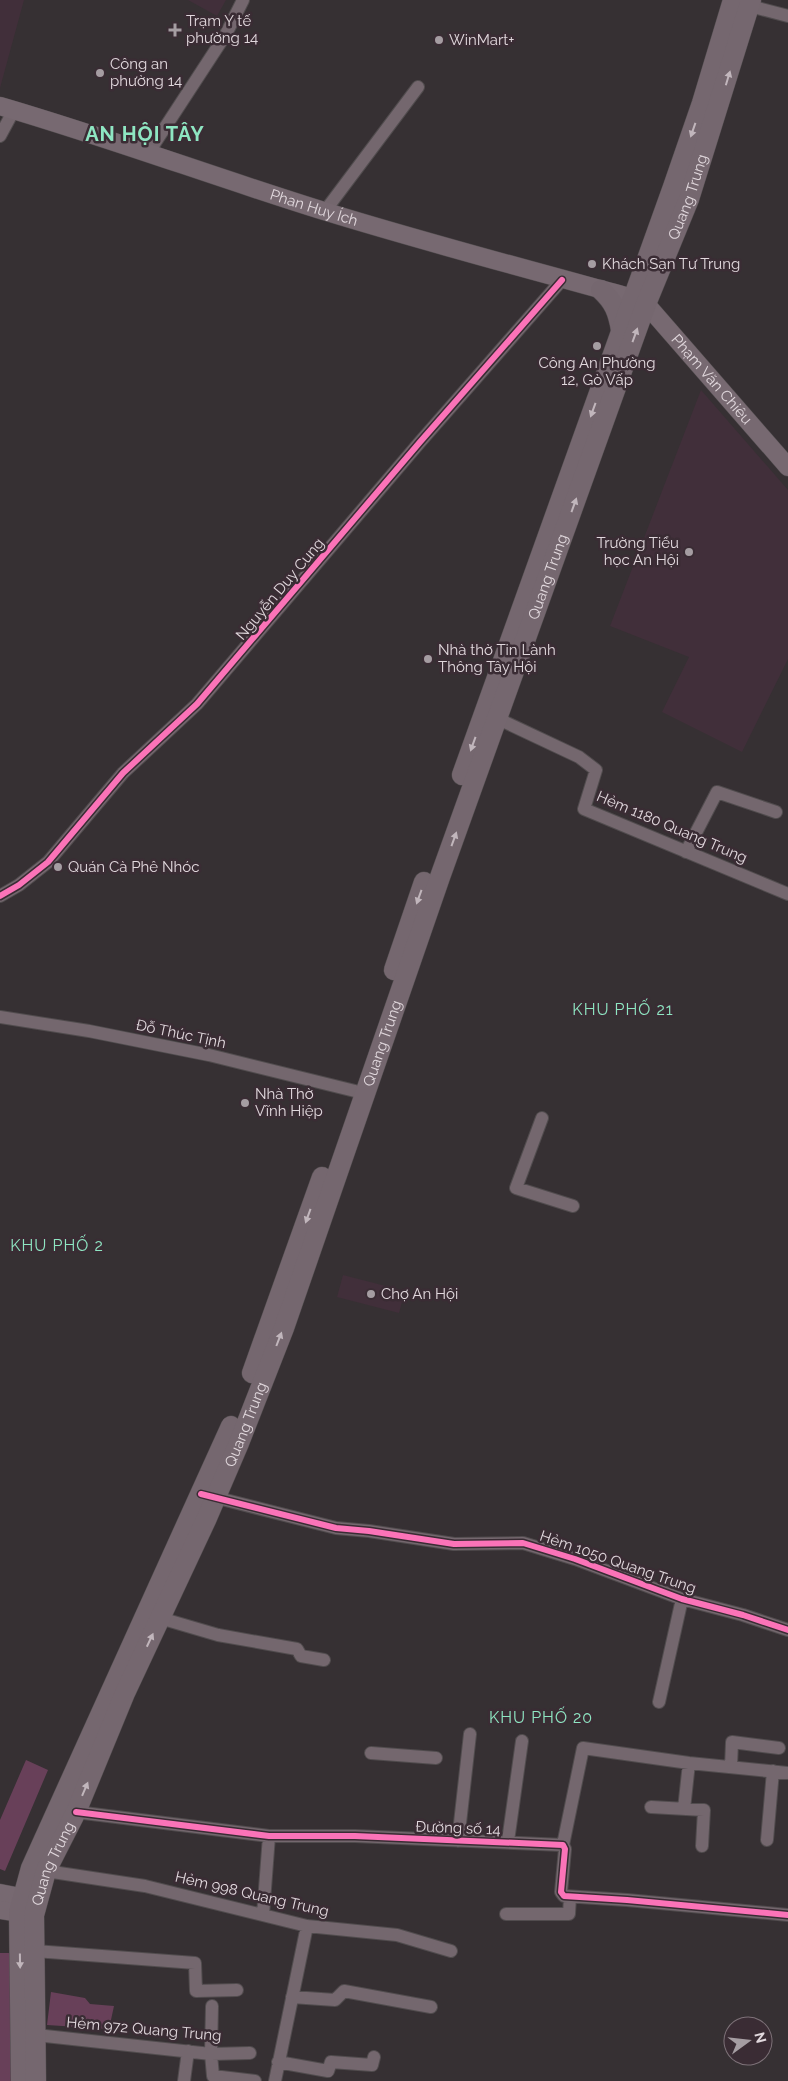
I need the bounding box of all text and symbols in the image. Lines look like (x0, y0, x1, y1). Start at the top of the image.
place label: Trạm Y tế phường 14 (186, 12, 258, 47)
marker: Trạm Y tế phường 14 (168, 23, 182, 37)
place label: WinMart+ (449, 31, 514, 49)
marker: WinMart+ (433, 34, 445, 46)
place label: Công an phường 14 (110, 55, 182, 90)
marker: Công an phường 14 (94, 67, 106, 79)
one-way arrow (725, 70, 733, 85)
district label: AN HỘI TÂY (85, 122, 205, 146)
one-way arrow (689, 123, 696, 138)
street label: Quang Trung (664, 152, 711, 242)
street label: Phan Huy Ích (268, 185, 360, 230)
place label: Khách Sạn Tư Trung (602, 255, 740, 273)
marker: Khách Sạn Tư Trung (586, 258, 598, 270)
one-way arrow (632, 328, 639, 343)
street label: Phạm Văn Chiêu (668, 331, 756, 428)
marker: Công An Phường 12, Gò Vấp (591, 340, 603, 352)
place label: Công An Phường 12, Gò Vấp (538, 354, 656, 389)
one-way arrow (589, 403, 597, 418)
one-way arrow (570, 497, 578, 512)
street label: Quang Trung (524, 532, 572, 622)
street label: Nguyễn Duy Cung (232, 534, 328, 644)
place label: Trường Tiểu học An Hội (597, 534, 679, 569)
marker: Trường Tiểu học An Hội (683, 546, 695, 558)
place label: Nhà thờ Tin Lành Thông Tây Hội (438, 641, 556, 676)
marker: Nhà thờ Tin Lành Thông Tây Hội (422, 653, 434, 665)
one-way arrow (469, 737, 477, 752)
street label: Hẻm 1180 Quang Trung (594, 787, 750, 867)
one-way arrow (450, 831, 458, 846)
place label: Quán Cà Phê Nhóc (68, 858, 199, 876)
marker: Quán Cà Phê Nhóc (52, 861, 64, 873)
one-way arrow (415, 890, 423, 905)
street label: Quang Trung (359, 998, 406, 1089)
district label: KHU PHỐ 21 (572, 998, 674, 1019)
street label: Đỗ Thúc Tịnh (134, 1016, 228, 1052)
place label: Nhà Thờ Vĩnh Hiệp (255, 1085, 323, 1120)
marker: Nhà Thờ Vĩnh Hiệp (239, 1097, 251, 1109)
one-way arrow (304, 1209, 312, 1224)
district label: KHU PHỐ 2 (10, 1234, 104, 1255)
place label: Chợ An Hội (381, 1285, 458, 1303)
marker: Chợ An Hội (365, 1288, 377, 1300)
one-way arrow (275, 1331, 283, 1346)
street label: Quang Trung (221, 1380, 271, 1470)
street label: Hẻm 1050 Quang Trung (538, 1527, 698, 1597)
one-way arrow (146, 1633, 154, 1648)
district label: KHU PHỐ 20 (489, 1706, 593, 1727)
one-way arrow (81, 1781, 89, 1796)
street label: Đường số 14 (415, 1818, 501, 1838)
street label: Quang Trung (28, 1819, 79, 1908)
street label: Hẻm 998 Quang Trung (173, 1868, 331, 1920)
one-way arrow (16, 1953, 24, 1969)
street label: Hẻm 972 Quang Trung (66, 2013, 222, 2045)
north arrow (723, 2016, 773, 2066)
text: N (751, 2030, 770, 2045)

